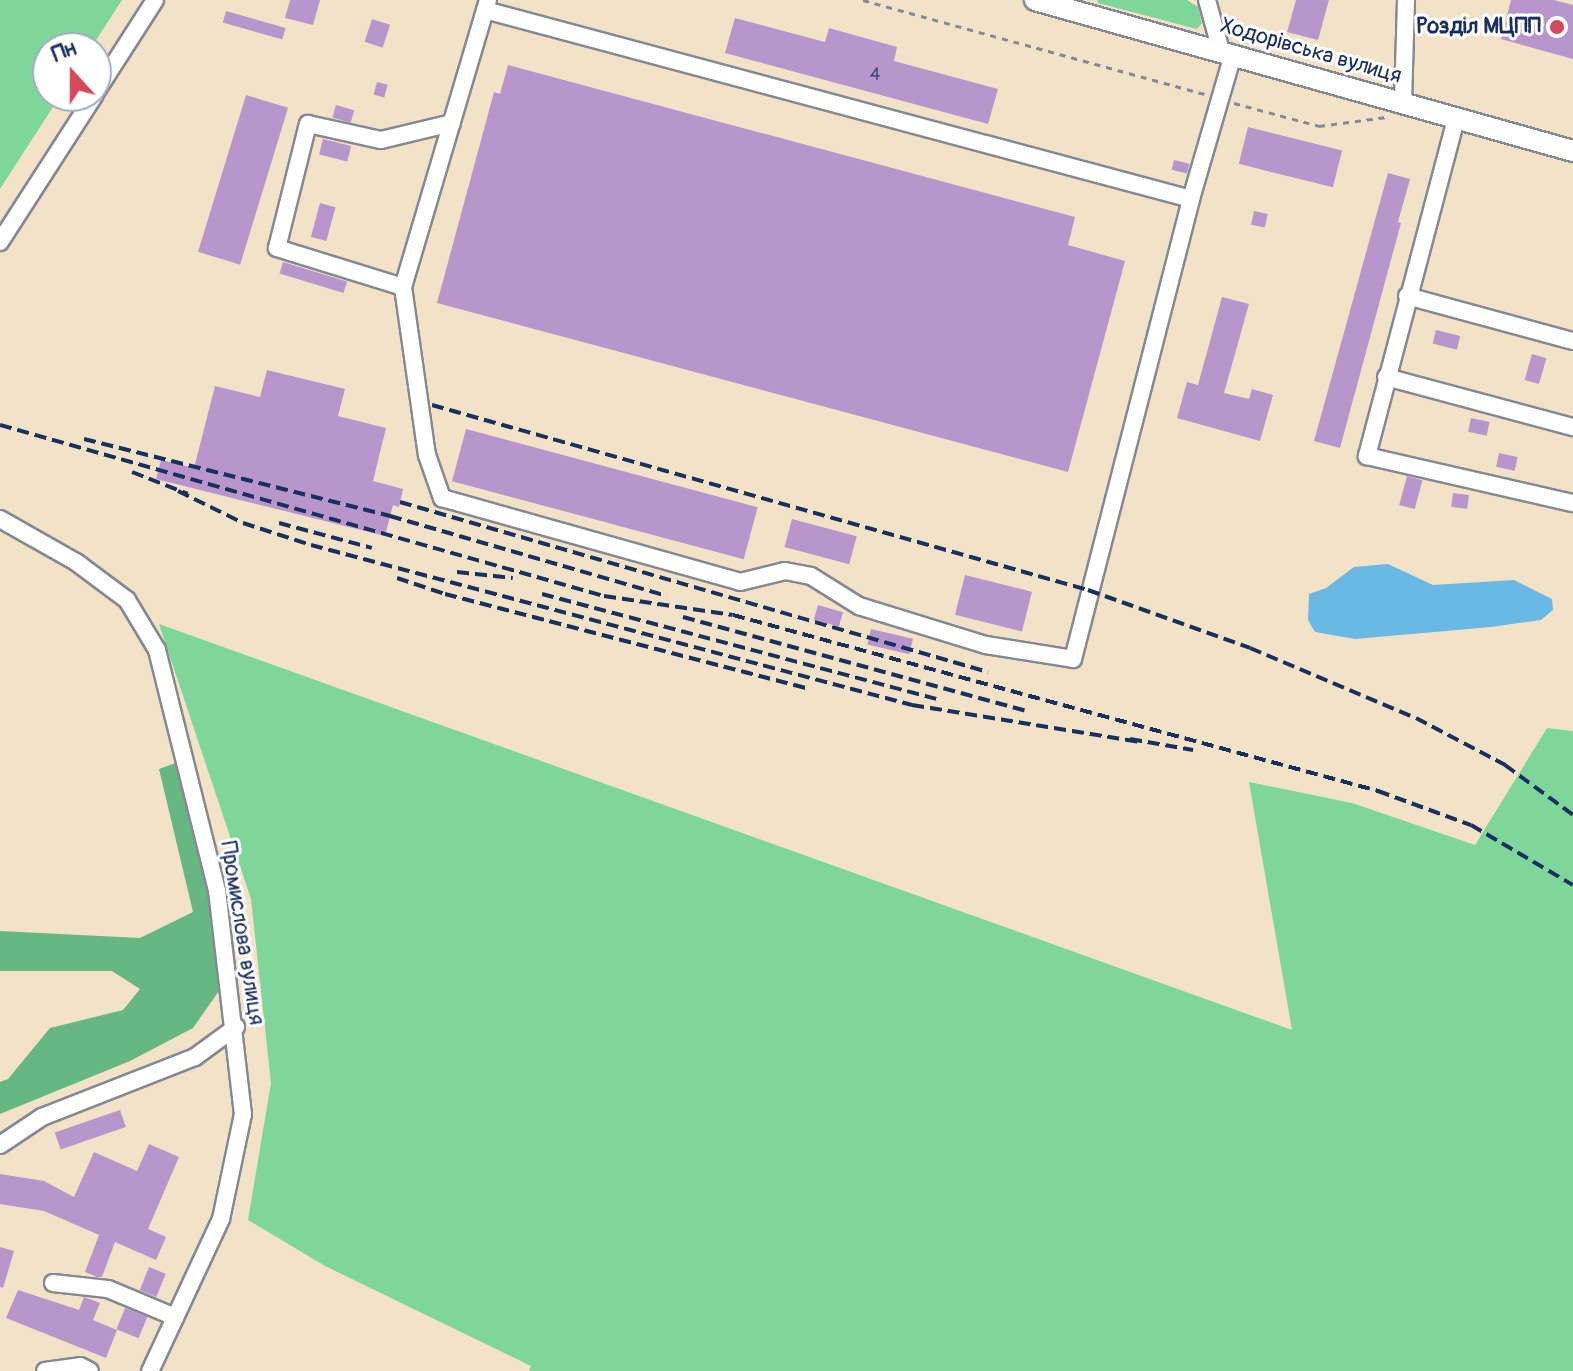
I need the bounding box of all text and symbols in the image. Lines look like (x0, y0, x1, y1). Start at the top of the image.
street label: Ходорівська вулиця (1217, 13, 1405, 89)
place label: Розділ МЦПП (1416, 14, 1541, 40)
marker: Розділ МЦПП (1548, 18, 1566, 36)
north arrow (32, 32, 112, 112)
text: Пн (48, 34, 80, 69)
house number: 4 (870, 64, 880, 86)
street label: Промислова вулиця (214, 839, 270, 1027)

